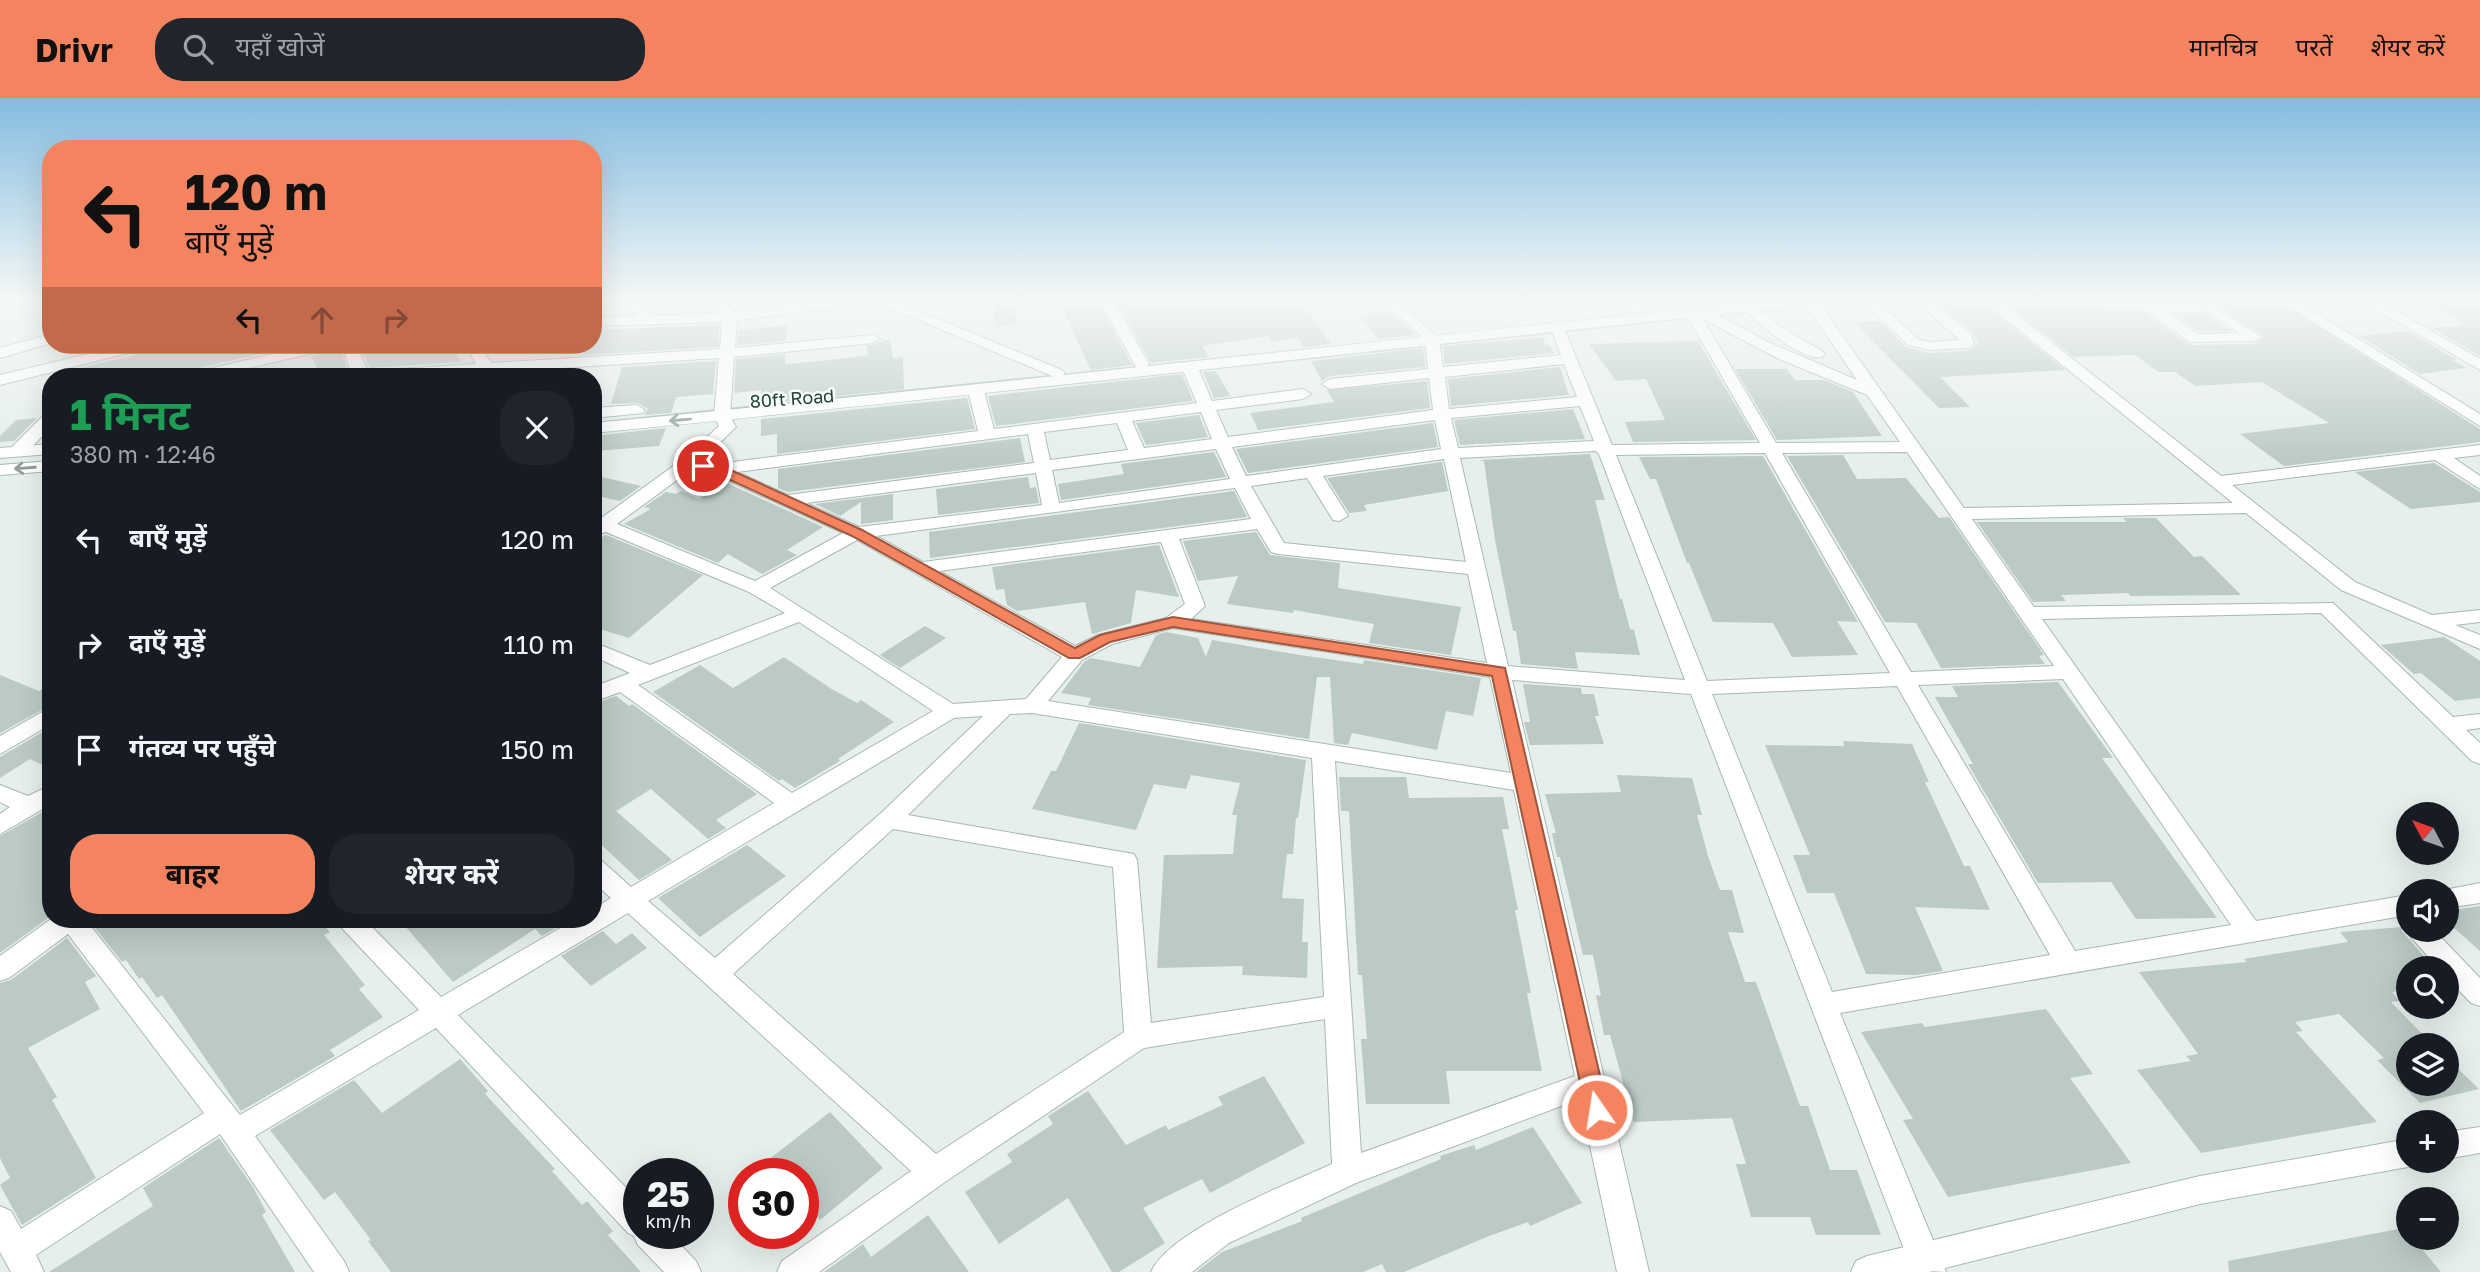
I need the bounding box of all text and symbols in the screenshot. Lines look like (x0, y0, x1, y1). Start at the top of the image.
search box (155, 18, 645, 81)
text: Drivr (35, 30, 113, 69)
icon: search (179, 30, 217, 68)
text: यहाँ खोजें (235, 31, 325, 62)
text: मानचित्र (2189, 32, 2258, 61)
text: परतें (2296, 32, 2333, 61)
text: शेयर करें (2371, 32, 2445, 61)
text: 120 m (185, 162, 327, 221)
icon: left (70, 168, 161, 259)
text: बाएँ मुड़ें (185, 222, 274, 260)
icon: left (230, 301, 268, 339)
icon: ahead (303, 301, 341, 339)
icon: right (376, 301, 414, 339)
street label: 80ft Road (749, 384, 835, 412)
text: 1 मिनट (70, 389, 190, 439)
button: close (500, 391, 574, 465)
one-way arrow (669, 414, 691, 427)
pin (673, 436, 733, 496)
text: 380 m · 12:46 (70, 440, 216, 468)
icon: arrive (684, 447, 722, 485)
one-way arrow (15, 462, 37, 475)
icon: left (70, 521, 108, 559)
text: बाएँ मुड़ें (129, 522, 207, 553)
text: 120 m (501, 524, 574, 555)
icon: right (70, 626, 108, 664)
text: दाएँ मुड़ें (129, 627, 205, 658)
text: 110 m (503, 629, 574, 660)
icon: arrive (70, 731, 108, 769)
text: गंतव्य पर पहुँचे (129, 732, 276, 763)
text: 150 m (501, 734, 574, 765)
north arrow (2396, 802, 2459, 864)
map controls (2396, 802, 2459, 1250)
button: बाहर (70, 834, 315, 914)
button: शेयर करें (329, 834, 574, 914)
button: sound (2396, 879, 2459, 942)
button: search (2396, 956, 2459, 1019)
button: layers (2396, 1033, 2459, 1096)
position arrow (1560, 1073, 1634, 1147)
button: + (2396, 1110, 2459, 1173)
speed limit sign: 30 (728, 1158, 819, 1249)
text: 25 (647, 1173, 690, 1215)
button: − (2396, 1187, 2459, 1250)
text: km/h (646, 1210, 691, 1232)

